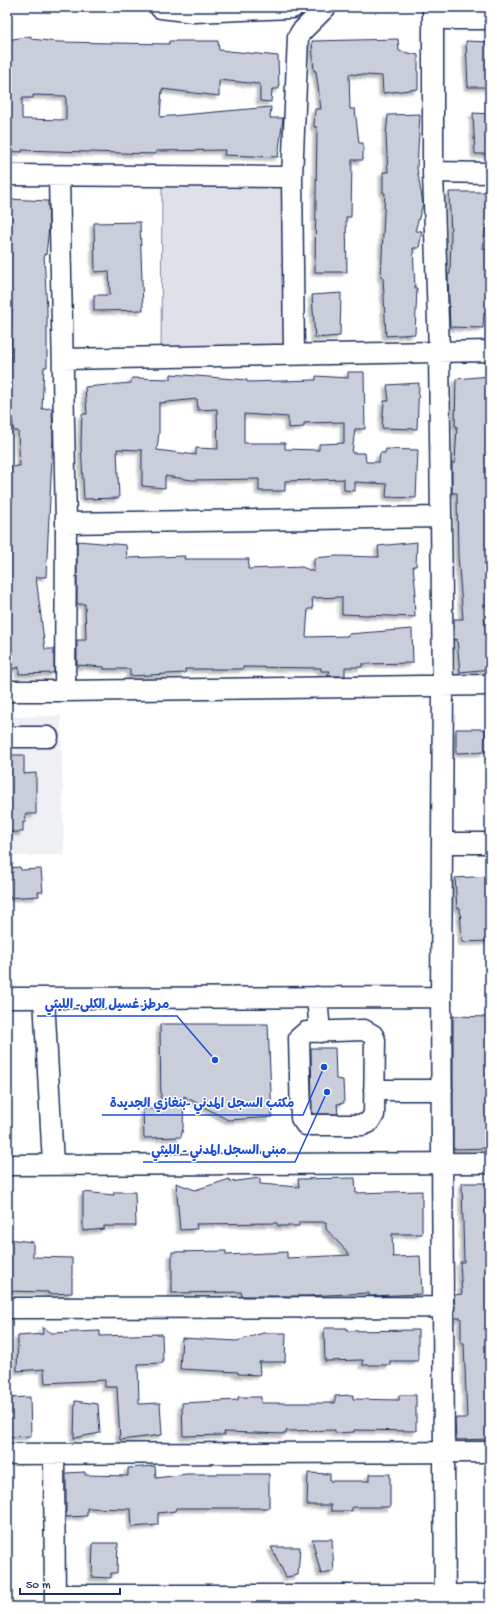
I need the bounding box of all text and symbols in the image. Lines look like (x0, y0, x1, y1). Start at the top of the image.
callout: مرطز غسيل الكلى- الليثي (37, 991, 177, 1016)
text: مرطز غسيل الكلى- الليثي (45, 998, 169, 1016)
callout: مكتب السجل المدني -بنغازي الجديدة (102, 1090, 303, 1115)
text: مكتب السجل المدني -بنغازي الجديدة (110, 1096, 294, 1115)
callout: مبنى السجل المدني - الليثي (143, 1137, 295, 1162)
text: مبنى السجل المدني - الليثي (151, 1144, 287, 1162)
scale bar (20, 1570, 120, 1596)
text: 50 m (26, 1579, 51, 1593)

